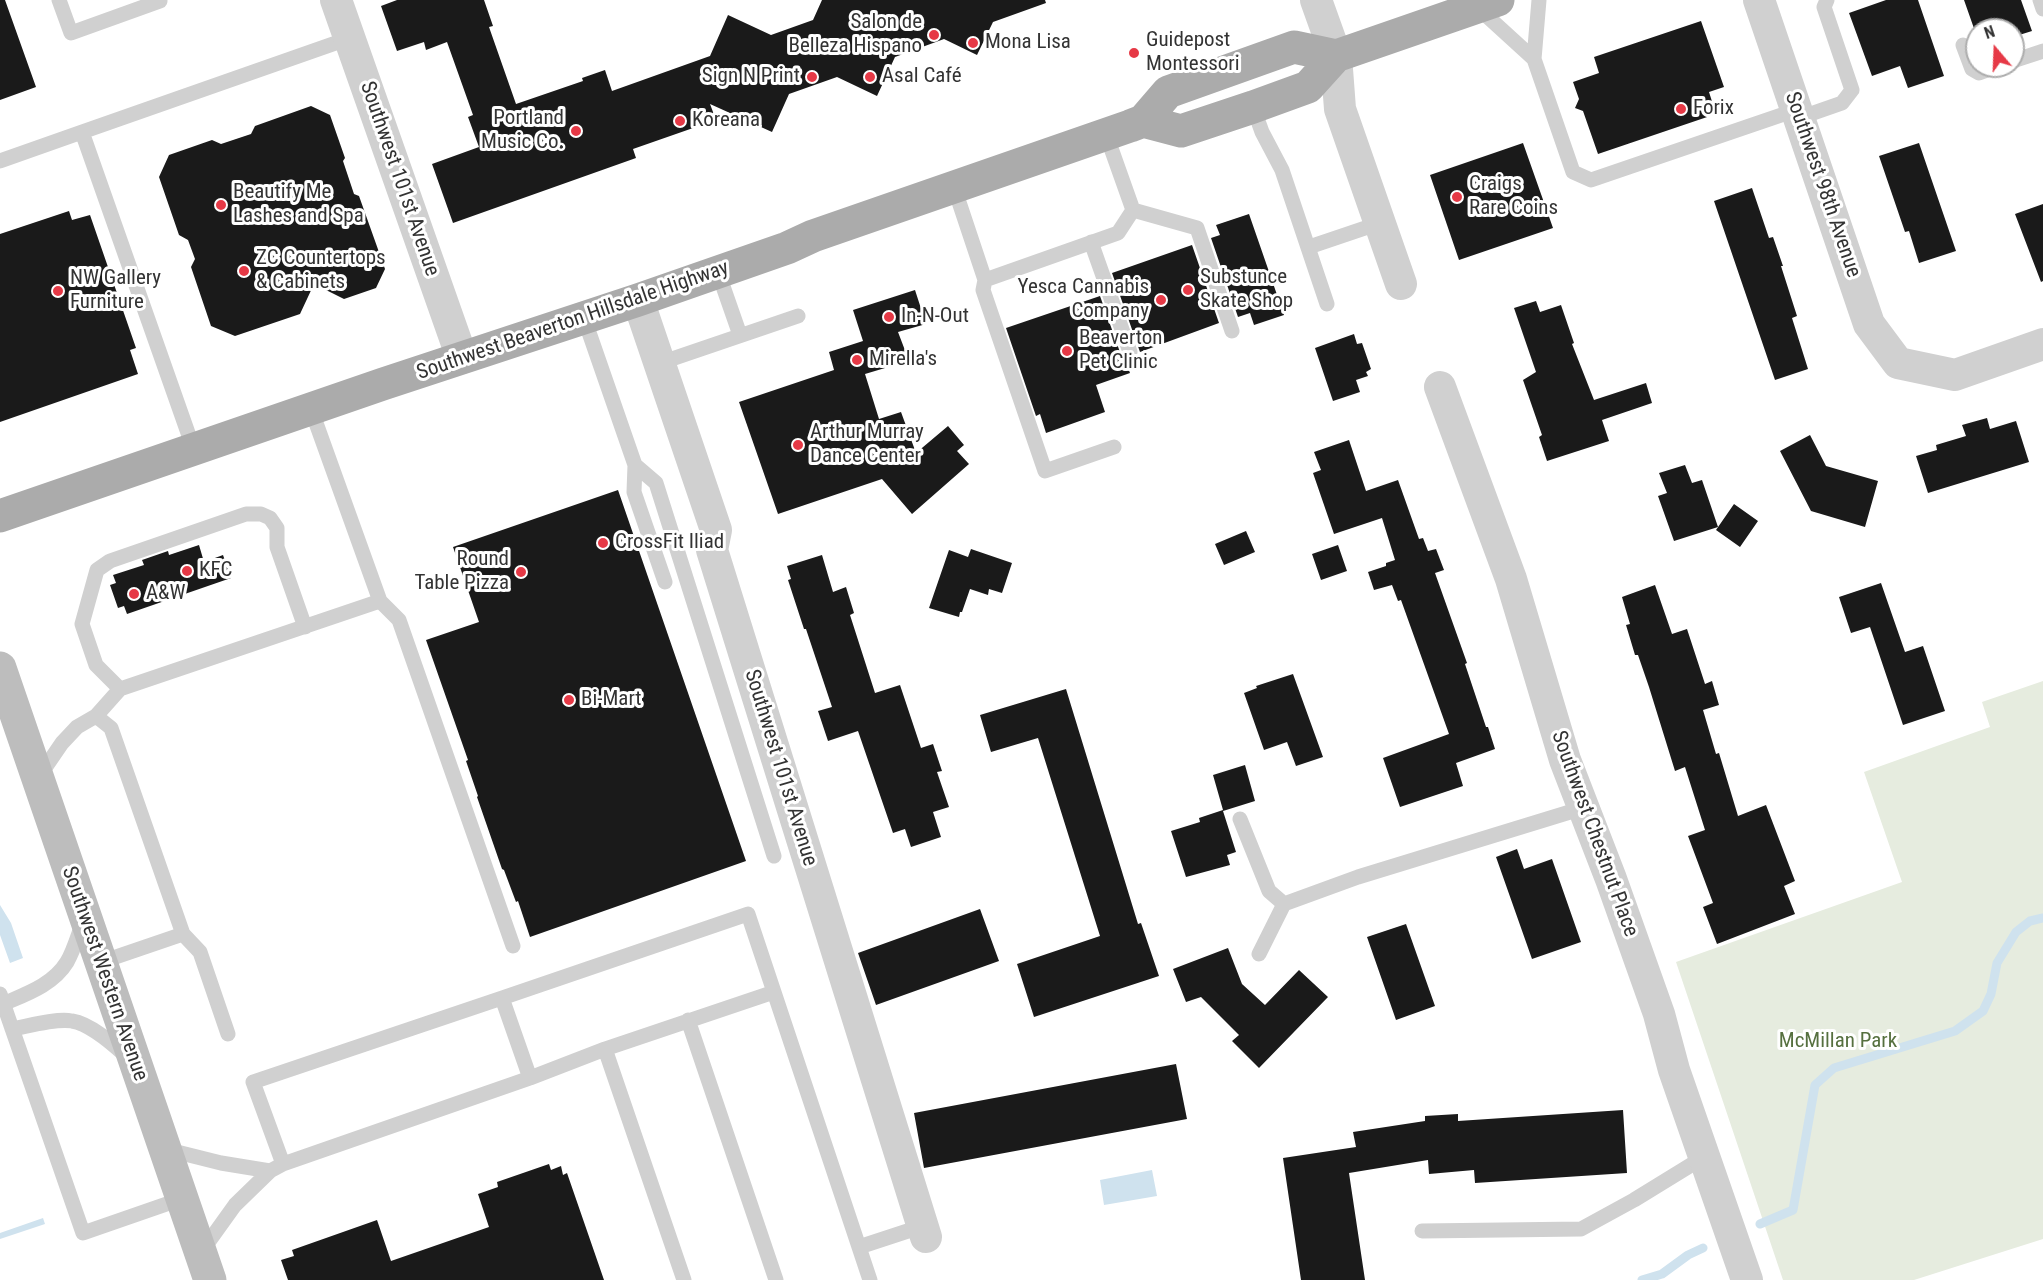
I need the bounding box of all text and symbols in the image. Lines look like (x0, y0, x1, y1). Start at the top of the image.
place label: Salon de Belleza Hispano (789, 10, 922, 60)
north arrow (1965, 18, 2025, 78)
text: N (1982, 22, 1997, 43)
marker: Salon de Belleza Hispano (927, 28, 941, 42)
place label: Guidepost Montessori (1146, 28, 1240, 78)
place label: Mona Lisa (985, 30, 1071, 56)
marker: Mona Lisa (966, 36, 980, 50)
marker: Guidepost Montessori (1127, 46, 1141, 60)
place label: Sign N Print (702, 64, 800, 90)
place label: Asal Café (882, 64, 962, 90)
marker: Sign N Print (805, 70, 819, 84)
marker: Asal Café (863, 70, 877, 84)
street label: Southwest 101st Avenue (354, 78, 444, 280)
street label: Southwest 98th Avenue (1778, 89, 1866, 281)
place label: Forix (1693, 96, 1734, 122)
marker: Forix (1674, 102, 1688, 116)
place label: Portland Music Co. (481, 106, 564, 156)
place label: Koreana (692, 108, 760, 134)
marker: Koreana (673, 114, 687, 128)
marker: Portland Music Co. (569, 124, 583, 138)
place label: Craigs Rare Coins (1469, 172, 1558, 222)
place label: Beautify Me Lashes and Spa (233, 180, 364, 230)
marker: Craigs Rare Coins (1450, 190, 1464, 204)
marker: Beautify Me Lashes and Spa (214, 198, 228, 212)
place label: ZC Countertops & Cabinets (256, 246, 386, 296)
street label: Southwest Beaverton Hillsdale Highway (414, 256, 732, 386)
marker: ZC Countertops & Cabinets (237, 264, 251, 278)
place label: Substunce Skate Shop (1200, 265, 1293, 315)
place label: NW Gallery Furniture (70, 266, 161, 316)
place label: Yesca Cannabis Company (1018, 275, 1149, 325)
marker: Substunce Skate Shop (1181, 283, 1195, 297)
marker: NW Gallery Furniture (51, 284, 65, 298)
marker: Yesca Cannabis Company (1154, 293, 1168, 307)
place label: In-N-Out (901, 304, 969, 330)
marker: In-N-Out (882, 310, 896, 324)
place label: Beaverton Pet Clinic (1079, 326, 1163, 376)
marker: Beaverton Pet Clinic (1060, 344, 1074, 358)
place label: Mirella's (869, 347, 937, 373)
marker: Mirella's (850, 353, 864, 367)
place label: Arthur Murray Dance Center (810, 420, 924, 470)
marker: Arthur Murray Dance Center (791, 438, 805, 452)
place label: CrossFit Iliad (615, 530, 724, 556)
marker: CrossFit Iliad (596, 536, 610, 550)
place label: Round Table Pizza (414, 547, 509, 597)
place label: KFC (199, 558, 232, 584)
marker: KFC (180, 564, 194, 578)
marker: Round Table Pizza (514, 565, 528, 579)
place label: A&W (146, 581, 186, 607)
marker: A&W (127, 587, 141, 601)
street label: Southwest 101st Avenue (738, 667, 822, 869)
place label: Bi-Mart (581, 687, 642, 713)
marker: Bi-Mart (562, 693, 576, 707)
street label: Southwest Chestnut Place (1545, 728, 1643, 940)
street label: Southwest Western Avenue (55, 864, 153, 1084)
park label: McMillan Park (1779, 1029, 1897, 1055)

